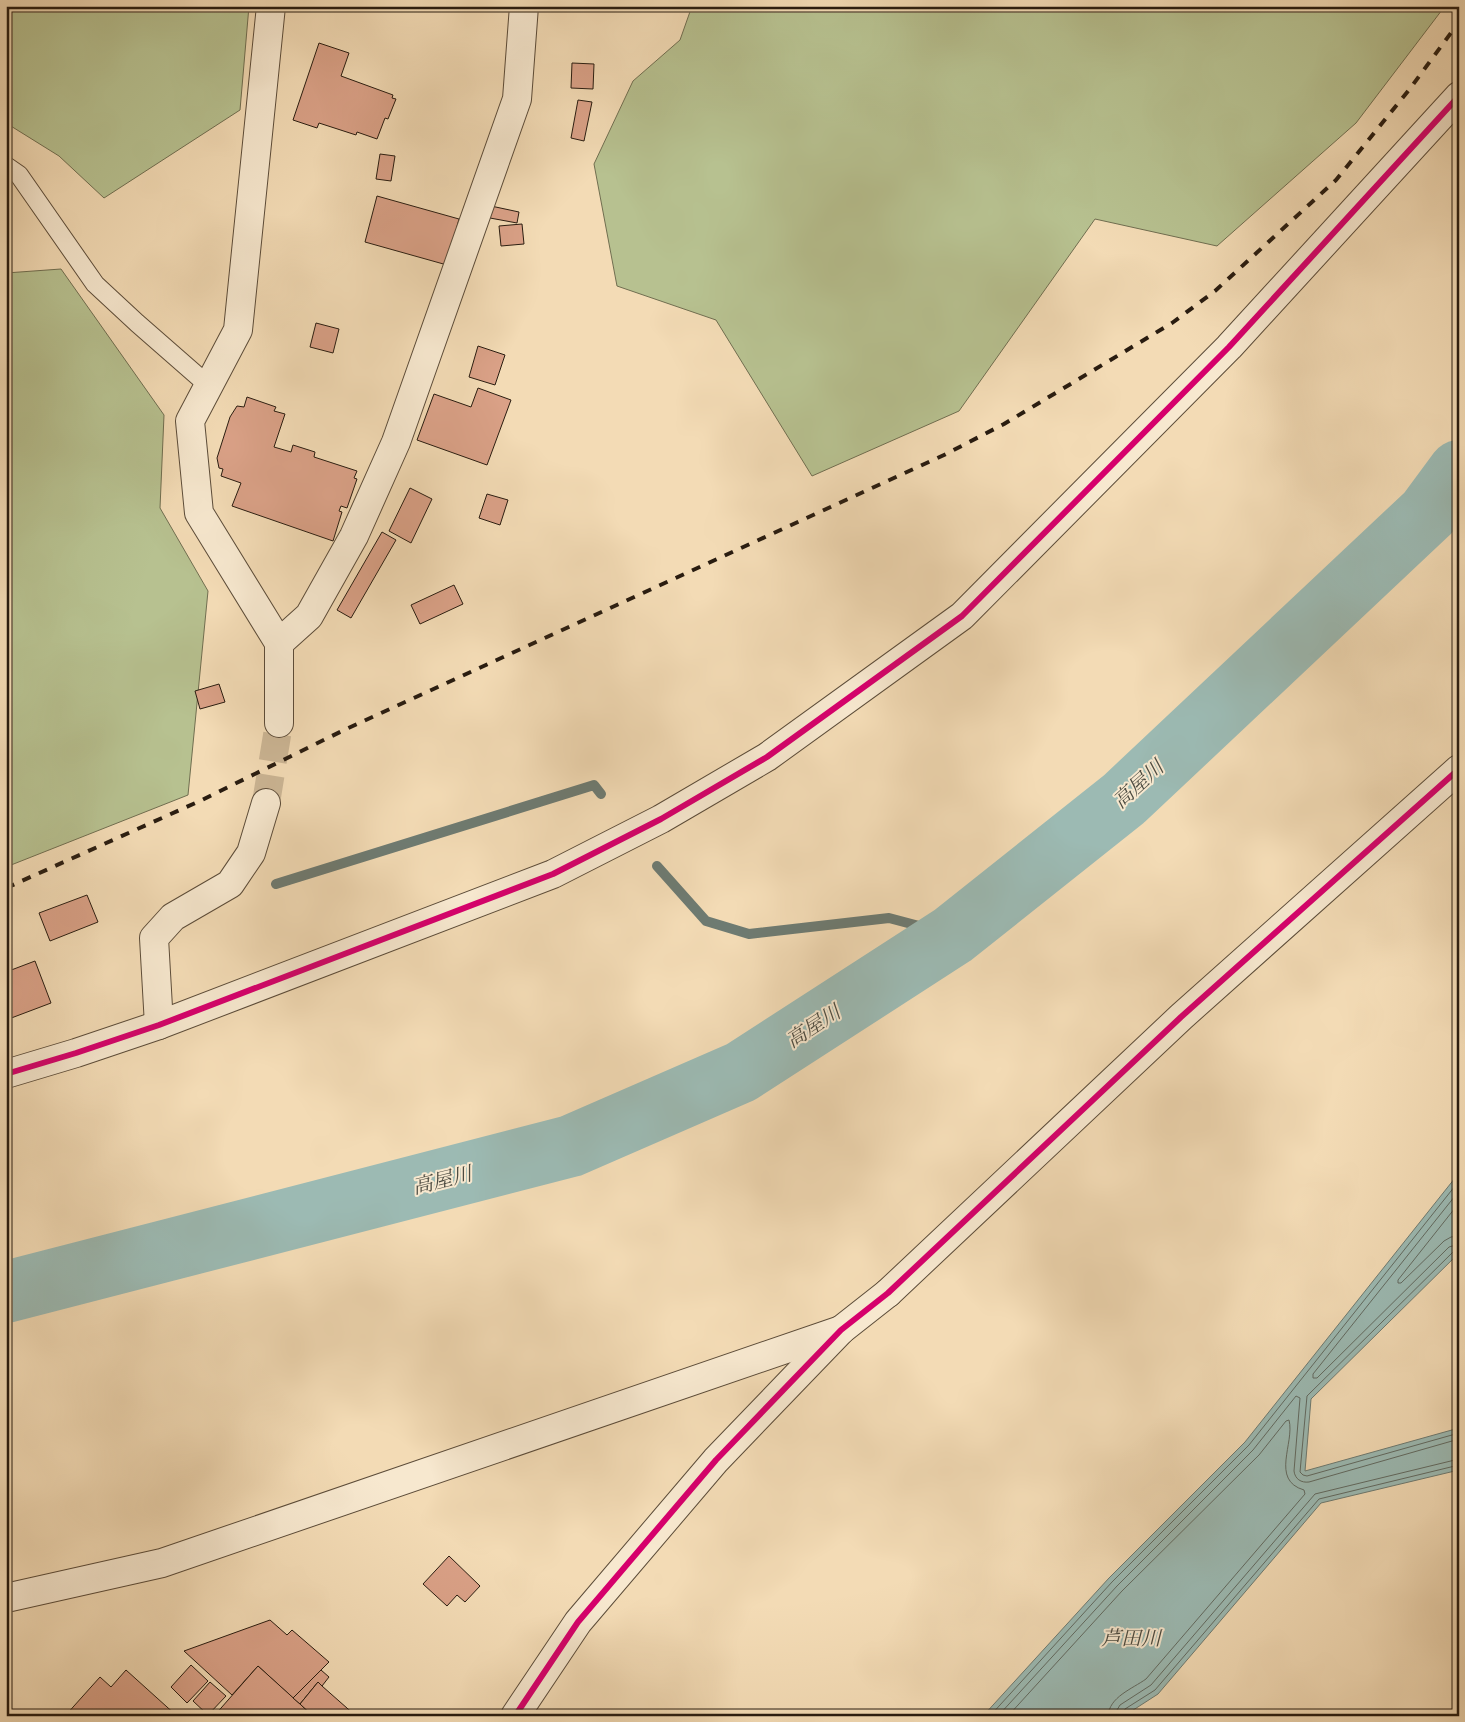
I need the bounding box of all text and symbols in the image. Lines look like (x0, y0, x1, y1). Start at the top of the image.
water label: 高屋川 (1108, 754, 1170, 813)
water label: 高屋川 (782, 999, 846, 1052)
water label: 高屋川 (410, 1162, 476, 1199)
water label: 芦田川 (1101, 1627, 1163, 1650)

